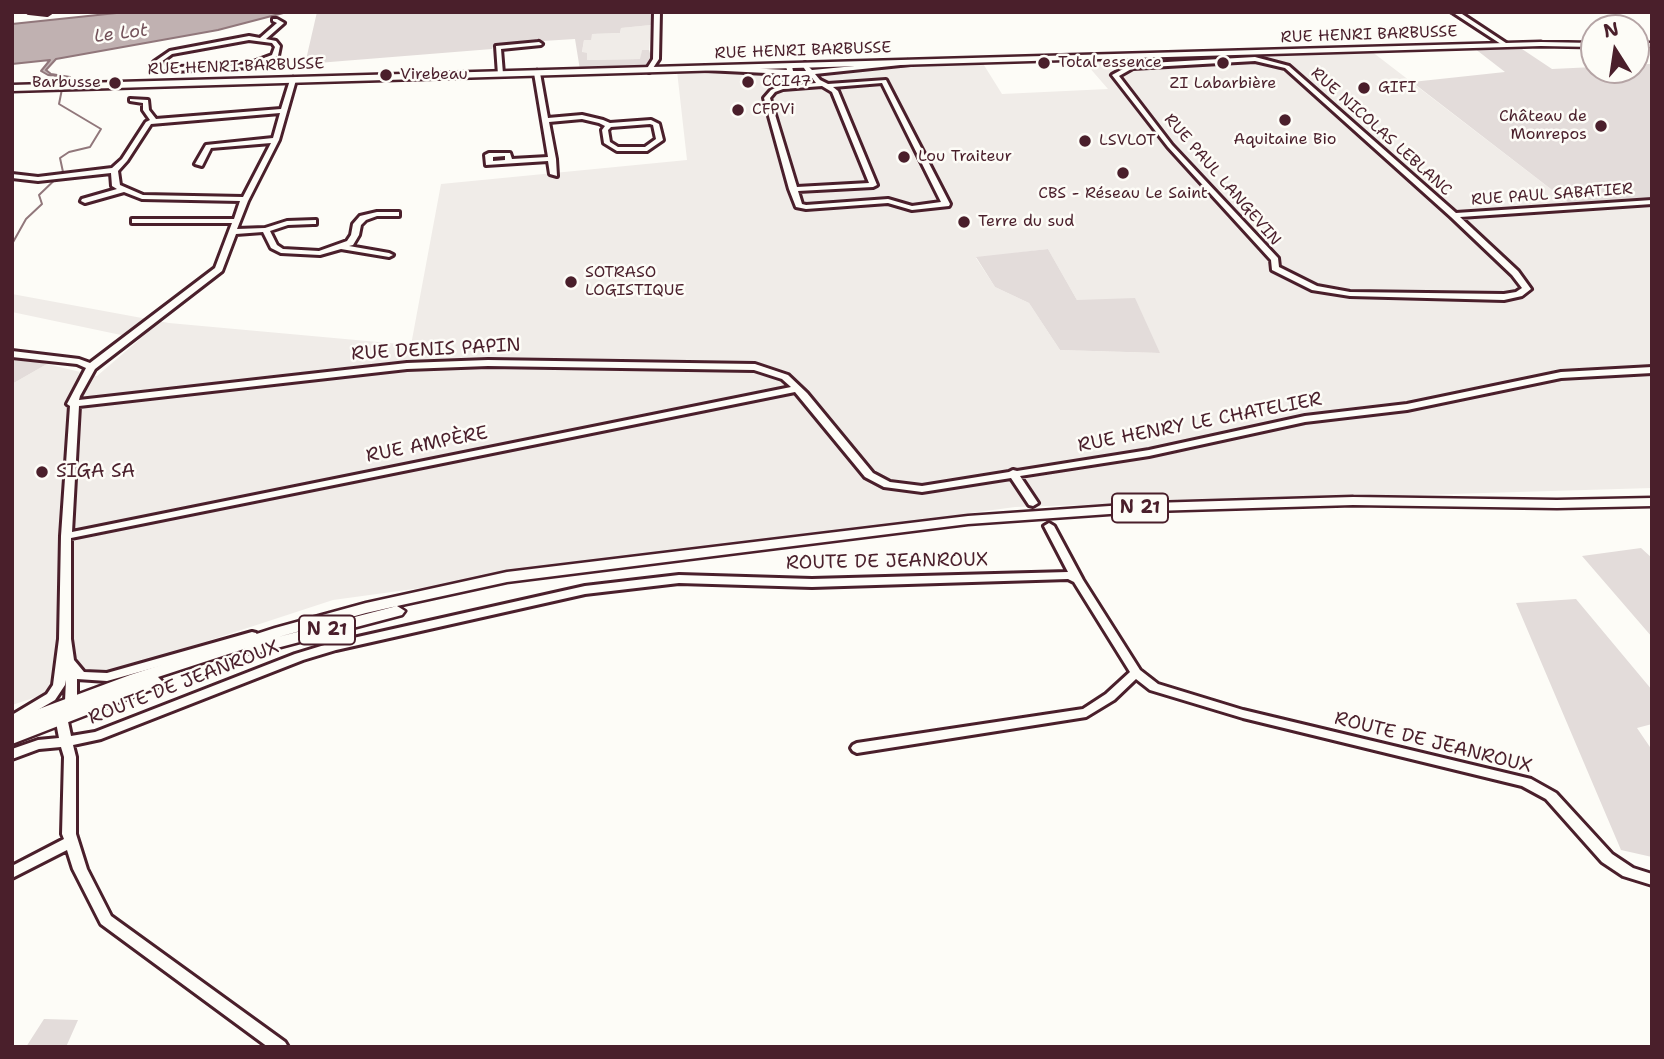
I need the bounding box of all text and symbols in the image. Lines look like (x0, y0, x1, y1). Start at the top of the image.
north arrow (1580, 14, 1650, 84)
text: N (1601, 16, 1621, 44)
water label: Le Lot (93, 20, 149, 48)
street label: RUE HENRI BARBUSSE (1280, 22, 1458, 48)
street label: RUE HENRI BARBUSSE (714, 38, 892, 64)
place label: Total essence (1058, 53, 1162, 73)
street label: RUE HENRI BARBUSSE (147, 54, 325, 80)
marker: Total essence (1036, 55, 1052, 71)
marker: ZI Labarbière (1215, 55, 1231, 71)
street label: RUE NICOLAS LEBLANC (1307, 64, 1455, 200)
place label: Virebeau (400, 65, 468, 85)
marker: Virebeau (378, 67, 394, 83)
place label: CCI47 (762, 72, 811, 92)
place label: Barbusse (32, 73, 101, 93)
marker: CCI47 (740, 74, 756, 90)
place label: ZI Labarbière (1170, 74, 1276, 94)
marker: Barbusse (107, 75, 123, 91)
place label: GIFI (1378, 78, 1416, 98)
marker: GIFI (1356, 80, 1372, 96)
place label: CFPVi (752, 100, 795, 120)
marker: CFPVi (730, 102, 746, 118)
place label: Château de Monrepos (1499, 107, 1587, 145)
street label: RUE PAUL LANGEVIN (1160, 110, 1284, 250)
marker: Aquitaine Bio (1277, 112, 1293, 128)
marker: Château de Monrepos (1593, 118, 1609, 134)
place label: Aquitaine Bio (1234, 130, 1336, 150)
place label: LSVLOT (1099, 131, 1156, 151)
marker: LSVLOT (1077, 133, 1093, 149)
place label: Lou Traiteur (918, 147, 1012, 167)
marker: Lou Traiteur (896, 149, 912, 165)
marker: CBS - Réseau Le Saint (1115, 165, 1131, 181)
street label: RUE PAUL SABATIER (1470, 180, 1634, 210)
place label: CBS - Réseau Le Saint (1038, 184, 1208, 204)
place label: Terre du sud (978, 212, 1074, 232)
marker: Terre du sud (956, 214, 972, 230)
place label: SOTRASO LOGISTIQUE (585, 263, 685, 301)
marker: SOTRASO LOGISTIQUE (563, 274, 579, 290)
street label: RUE DENIS PAPIN (351, 334, 521, 366)
street label: RUE HENRY LE CHATELIER (1076, 388, 1324, 458)
street label: RUE AMPÈRE (364, 422, 490, 468)
place label: SIGA SA (56, 461, 135, 483)
marker: SIGA SA (34, 464, 50, 480)
road number: N 21 (1112, 494, 1168, 522)
street label: ROUTE DE JEANROUX (786, 549, 988, 575)
road number: N 21 (299, 616, 355, 644)
street label: ROUTE DE JEANROUX (85, 636, 283, 730)
street label: ROUTE DE JEANROUX (1332, 707, 1534, 779)

